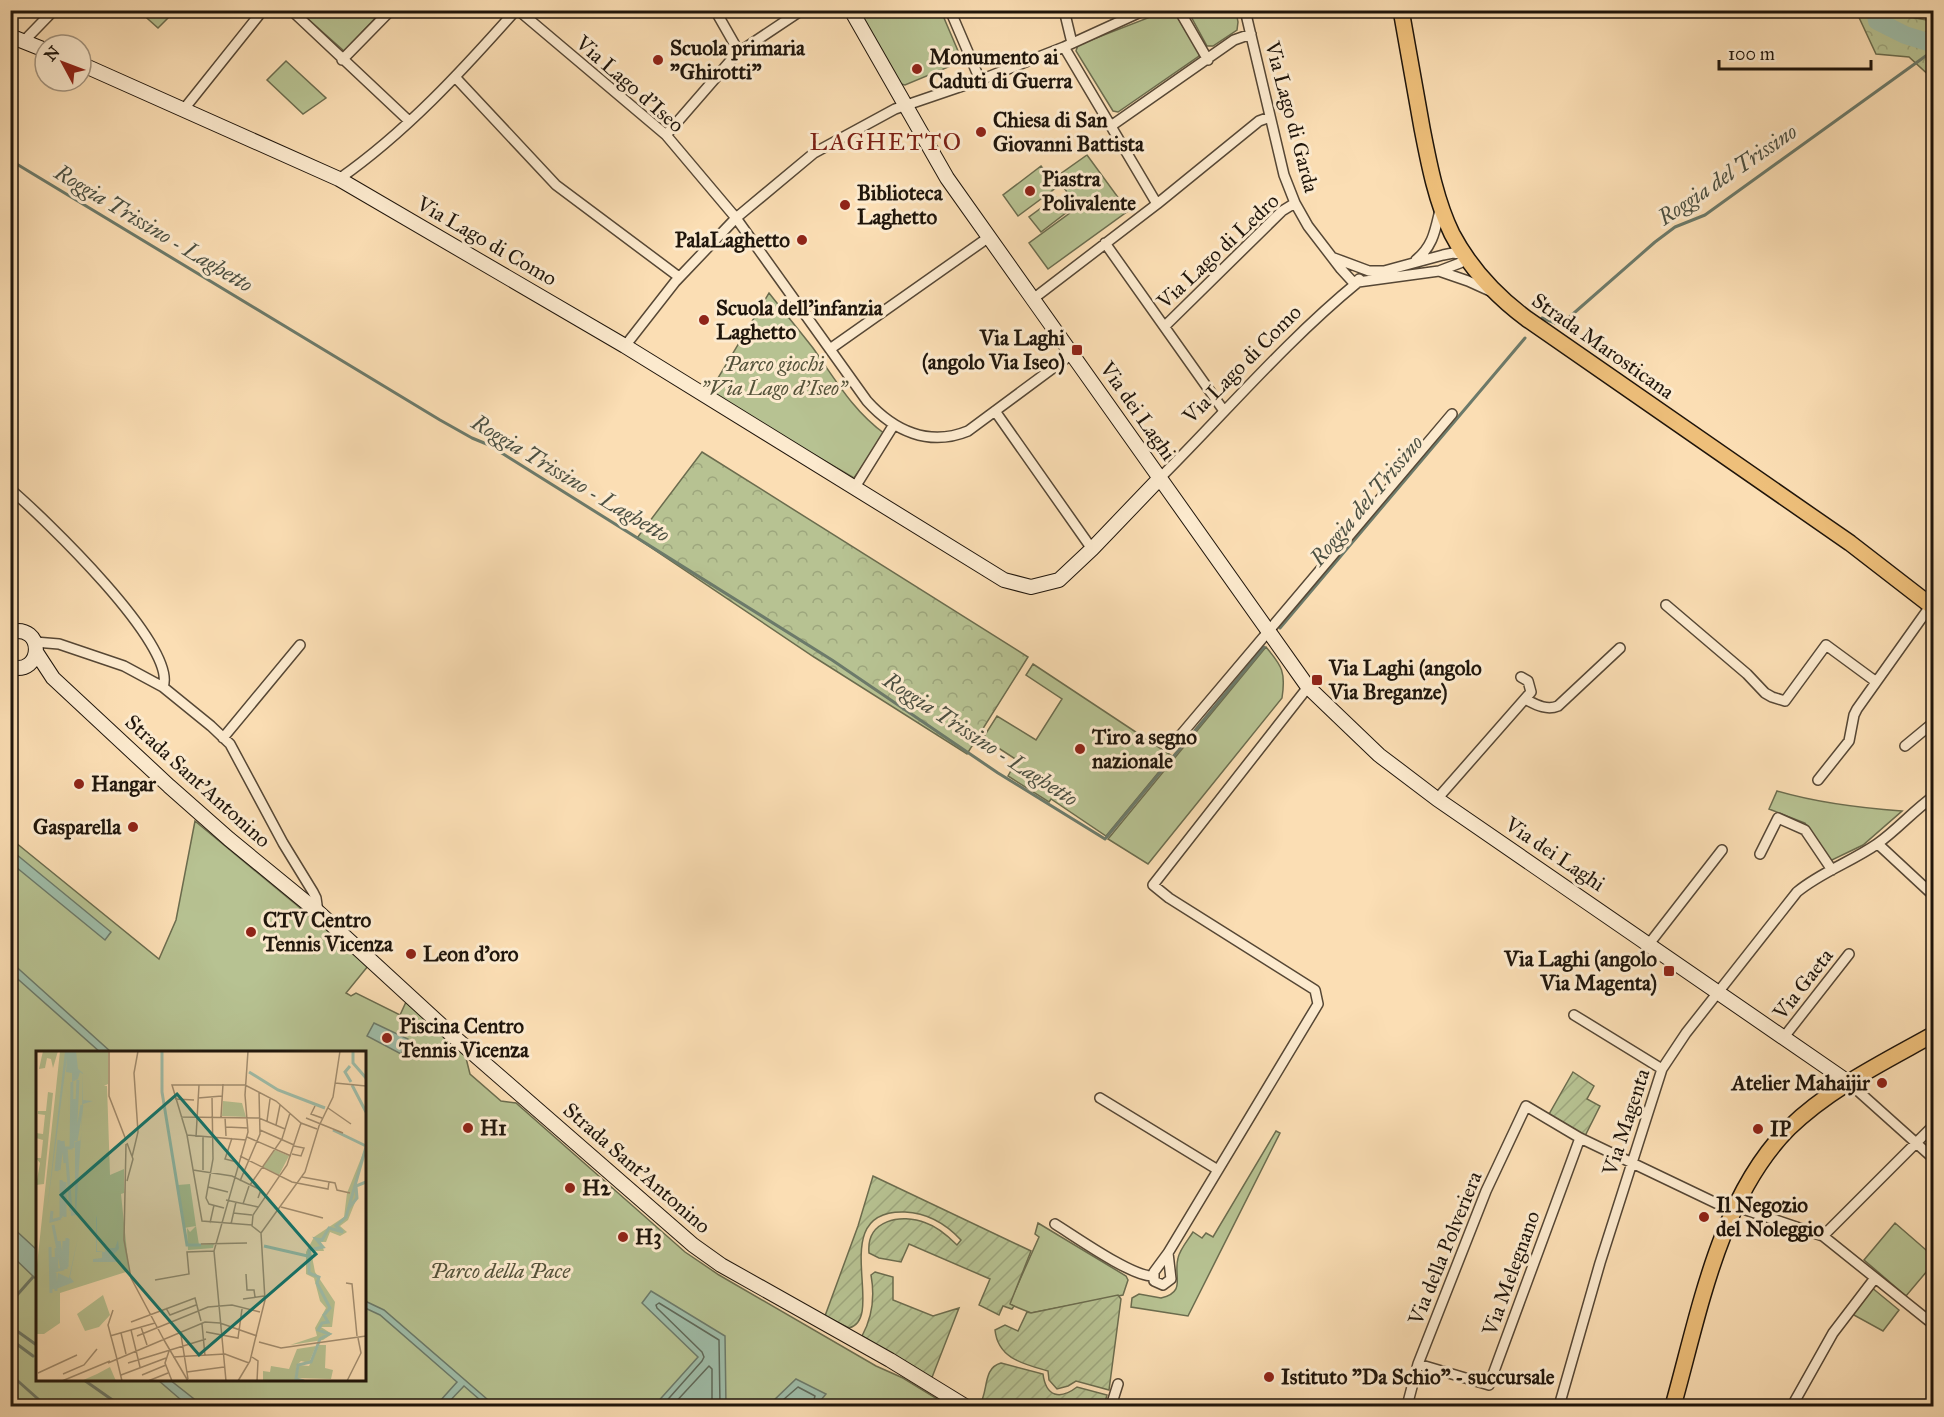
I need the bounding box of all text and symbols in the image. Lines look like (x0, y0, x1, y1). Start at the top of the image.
street label: Via Lago d'Iseo (570, 29, 690, 138)
north arrow (33, 33, 93, 93)
scale bar (1719, 33, 1870, 71)
place label: Scuola primaria "Ghirotti" (670, 35, 806, 85)
street label: Via Lago di Garda (1259, 38, 1325, 196)
text: N (40, 42, 64, 65)
text: 100 m (1728, 43, 1775, 65)
place label: Monumento ai Caduti di Guerra (929, 44, 1074, 94)
marker: Scuola primaria "Ghirotti" (651, 53, 665, 67)
marker: Monumento ai Caduti di Guerra (910, 62, 924, 76)
place label: Chiesa di San Giovanni Battista (993, 107, 1145, 157)
water label: Roggia del Trissino (1652, 118, 1802, 232)
marker: Chiesa di San Giovanni Battista (974, 125, 988, 139)
district label: LAGHETTO (810, 127, 962, 157)
water label: Roggia Trissino - Laghetto (49, 158, 258, 298)
place label: Piastra Polivalente (1042, 166, 1136, 216)
place label: Biblioteca Laghetto (857, 180, 944, 230)
marker: Piastra Polivalente (1023, 184, 1037, 198)
street label: Via Lago di Ledro (1151, 188, 1285, 315)
street label: Via Lago di Como (412, 190, 562, 292)
marker: Biblioteca Laghetto (838, 198, 852, 212)
place label: PalaLaghetto (675, 227, 790, 253)
marker: PalaLaghetto (795, 233, 809, 247)
street label: Strada Marosticana (1527, 287, 1679, 405)
place label: Scuola dell'infanzia Laghetto (716, 295, 884, 345)
street label: Via Lago di Como (1176, 299, 1307, 430)
marker: Scuola dell'infanzia Laghetto (697, 313, 711, 327)
place label: Via Laghi (angolo Via Iseo) (922, 325, 1065, 375)
marker: Via Laghi (angolo Via Iseo) (1070, 343, 1084, 357)
park label: Parco giochi "Via Lago d'Iseo" (701, 351, 849, 401)
street label: Via dei Laghi (1094, 356, 1182, 466)
water label: Roggia Trissino - Laghetto (466, 408, 675, 548)
water label: Roggia del Trissino (1303, 430, 1429, 572)
place label: Via Laghi (angolo Via Breganze) (1328, 655, 1482, 705)
water label: Roggia Trissino - Laghetto (878, 666, 1083, 812)
marker: Via Laghi (angolo Via Breganze) (1310, 673, 1324, 687)
street label: Strada Sant'Antonino (120, 709, 276, 853)
place label: Tiro a segno nazionale (1091, 724, 1197, 774)
marker: Tiro a segno nazionale (1073, 742, 1087, 756)
place label: Hangar (91, 771, 157, 797)
marker: Hangar (72, 777, 86, 791)
street label: Via dei Laghi (1499, 811, 1610, 897)
place label: Gasparella (33, 814, 122, 840)
marker: Gasparella (126, 820, 140, 834)
place label: CTV Centro Tennis Vicenza (262, 907, 394, 957)
marker: CTV Centro Tennis Vicenza (244, 925, 258, 939)
place label: Leon d'oro (423, 941, 519, 967)
street label: Via Gaeta (1767, 943, 1839, 1026)
place label: Via Laghi (angolo Via Magenta) (1503, 946, 1657, 996)
marker: Leon d'oro (404, 947, 418, 961)
marker: Via Laghi (angolo Via Magenta) (1662, 964, 1676, 978)
place label: Piscina Centro Tennis Vicenza (398, 1013, 530, 1063)
marker: Piscina Centro Tennis Vicenza (380, 1031, 394, 1045)
inset map (36, 1051, 366, 1381)
street label: Via Magenta (1596, 1065, 1655, 1179)
place label: Atelier Mahaijir (1730, 1070, 1871, 1096)
marker: Atelier Mahaijir (1875, 1076, 1889, 1090)
street label: Strada Sant'Antonino (558, 1097, 716, 1239)
place label: H1 (480, 1115, 506, 1141)
place label: IP (1770, 1116, 1791, 1142)
marker: H1 (461, 1121, 475, 1135)
marker: IP (1751, 1122, 1765, 1136)
street label: Via della Polveriera (1402, 1167, 1488, 1329)
place label: H2 (582, 1175, 611, 1201)
marker: H2 (563, 1181, 577, 1195)
place label: Il Negozio del Noleggio (1716, 1192, 1824, 1242)
street label: Via Melegnano (1476, 1207, 1546, 1340)
marker: Il Negozio del Noleggio (1697, 1210, 1711, 1224)
place label: H3 (635, 1224, 662, 1250)
marker: H3 (616, 1230, 630, 1244)
park label: Parco della Pace (430, 1258, 571, 1284)
place label: Istituto "Da Schio" - succursale (1281, 1364, 1555, 1390)
marker: Istituto "Da Schio" - succursale (1262, 1370, 1276, 1384)

